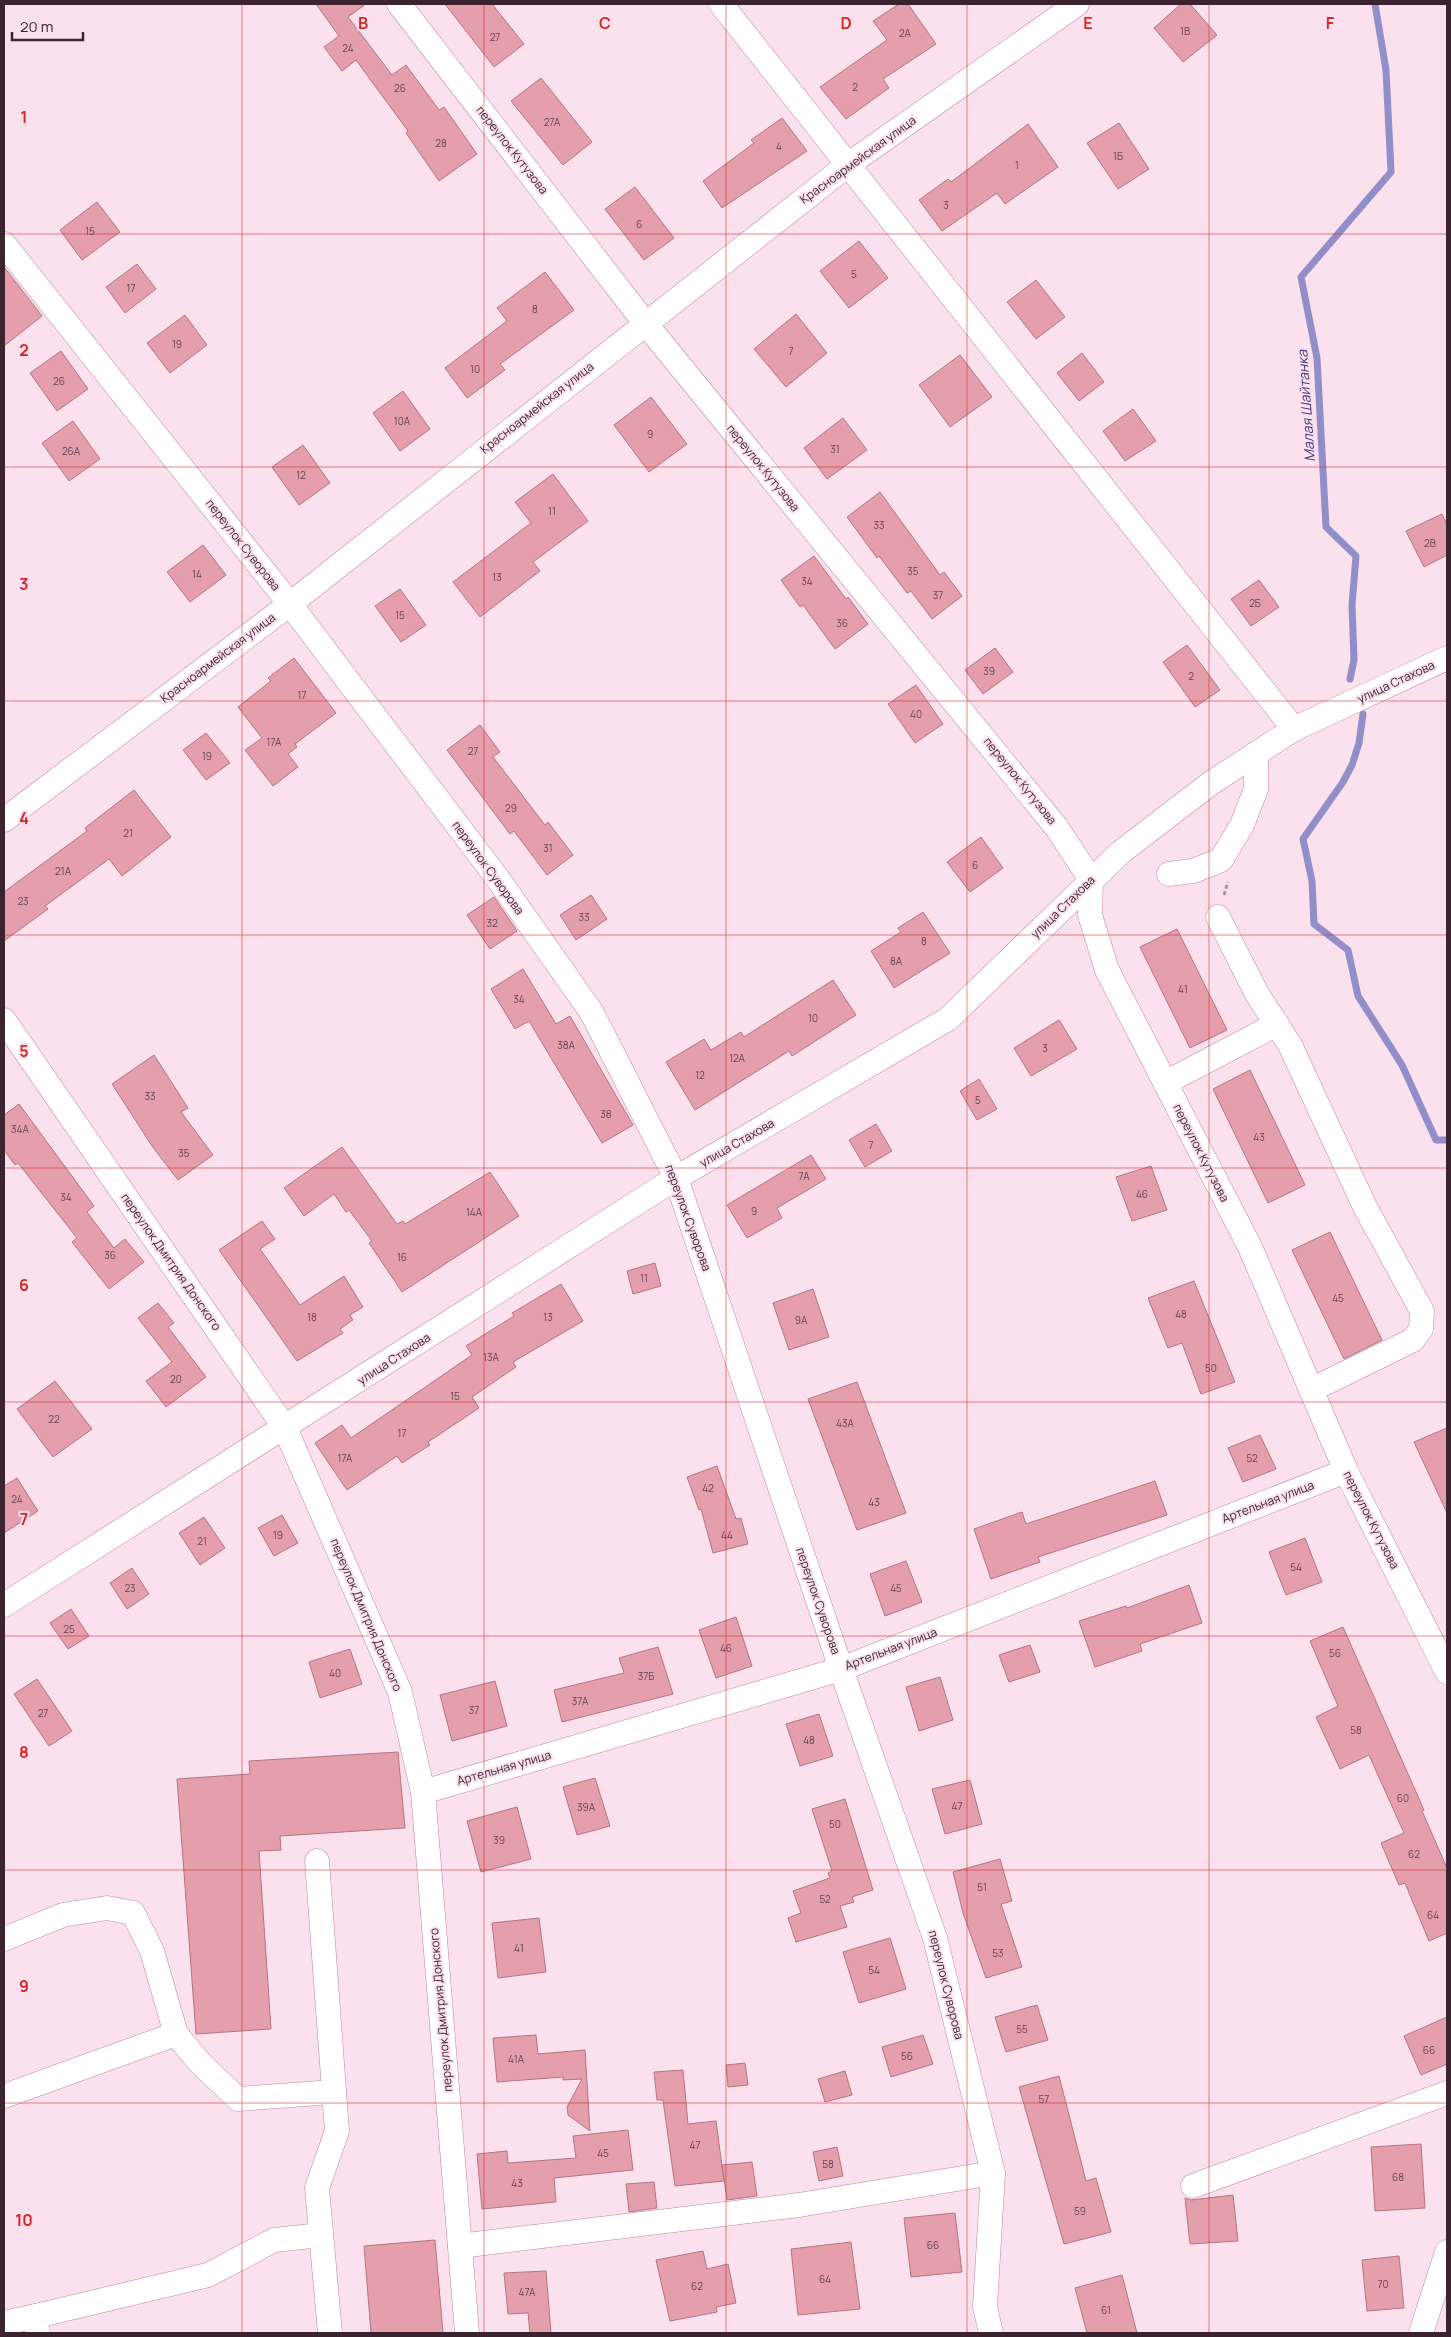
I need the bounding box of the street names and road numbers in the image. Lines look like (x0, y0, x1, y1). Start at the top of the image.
street label: переулок Кутузова (473, 102, 552, 197)
street label: Красноармейская улица (796, 112, 919, 208)
street label: Красноармейская улица (476, 358, 597, 457)
street label: переулок Кутузова (723, 420, 804, 515)
street label: переулок Суворова (202, 495, 285, 594)
street label: Красноармейская улица (157, 609, 279, 706)
street label: улица Стахова (1354, 656, 1437, 707)
street label: переулок Кутузова (980, 733, 1061, 828)
street label: переулок Суворова (449, 817, 528, 918)
street label: улица Стахова (1027, 871, 1099, 942)
street label: переулок Кутузова (1169, 1101, 1233, 1205)
street label: улица Стахова (696, 1114, 777, 1171)
street label: переулок Суворова (661, 1162, 716, 1273)
street label: переулок Дмитрия Донского (117, 1189, 226, 1334)
street label: улица Стахова (354, 1329, 433, 1388)
street label: переулок Кутузова (1339, 1468, 1403, 1572)
street label: Артельная улица (1219, 1476, 1316, 1527)
street label: переулок Дмитрия Донского (327, 1536, 406, 1694)
street label: переулок Суворова (792, 1545, 845, 1657)
street label: Артельная улица (842, 1623, 939, 1674)
street label: Артельная улица (455, 1746, 553, 1789)
street label: переулок Дмитрия Донского (425, 1927, 456, 2093)
street label: переулок Суворова (925, 1928, 968, 2041)

